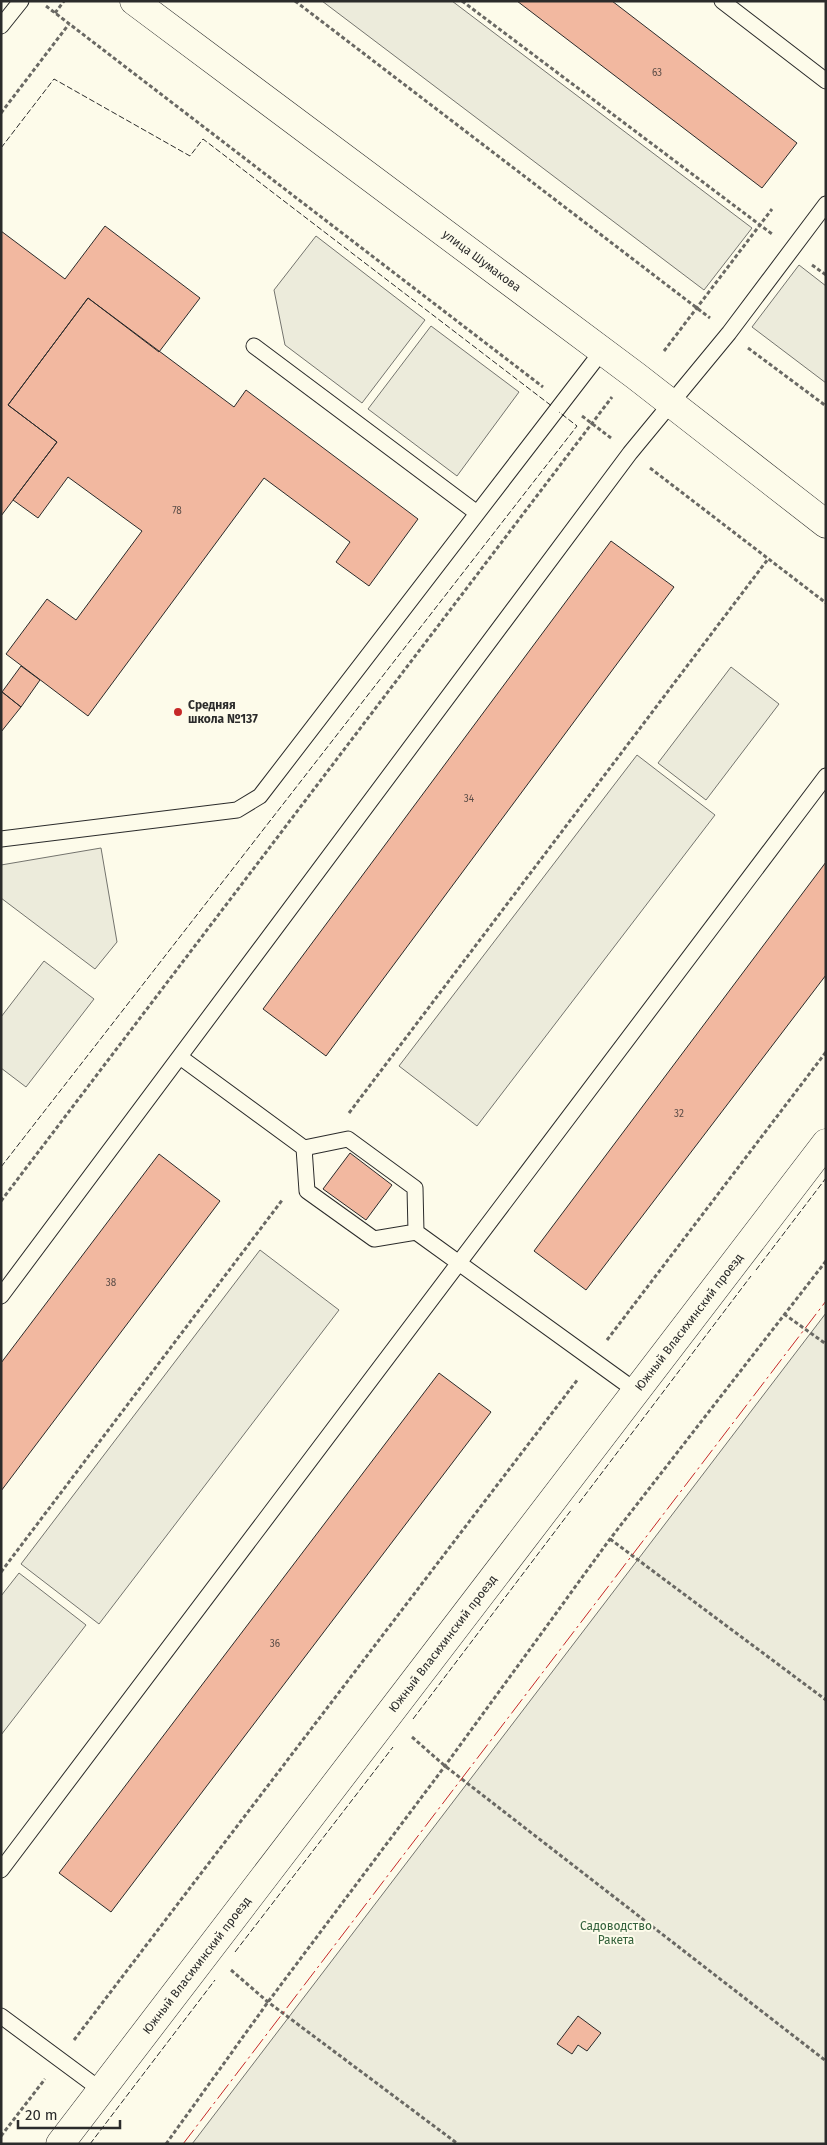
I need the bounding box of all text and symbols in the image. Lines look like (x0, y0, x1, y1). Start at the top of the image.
house number: 63 (652, 67, 662, 79)
street label: улица Шумакова (440, 227, 524, 295)
house number: 78 (172, 505, 182, 517)
place label: Средняя школа №137 (188, 698, 258, 726)
marker: Средняя школа №137 (172, 706, 184, 718)
house number: 34 (464, 793, 475, 805)
house number: 32 (674, 1108, 684, 1120)
street label: Южный Власихинский проезд (632, 1250, 746, 1393)
house number: 38 (106, 1277, 117, 1289)
street label: Южный Власихинский проезд (386, 1572, 500, 1715)
house number: 36 (270, 1638, 280, 1650)
street label: Южный Власихинский проезд (140, 1894, 254, 2037)
park label: Садоводство Ракета (580, 1919, 652, 1947)
scale bar (18, 2098, 120, 2130)
text: 20 m (25, 2106, 58, 2124)

